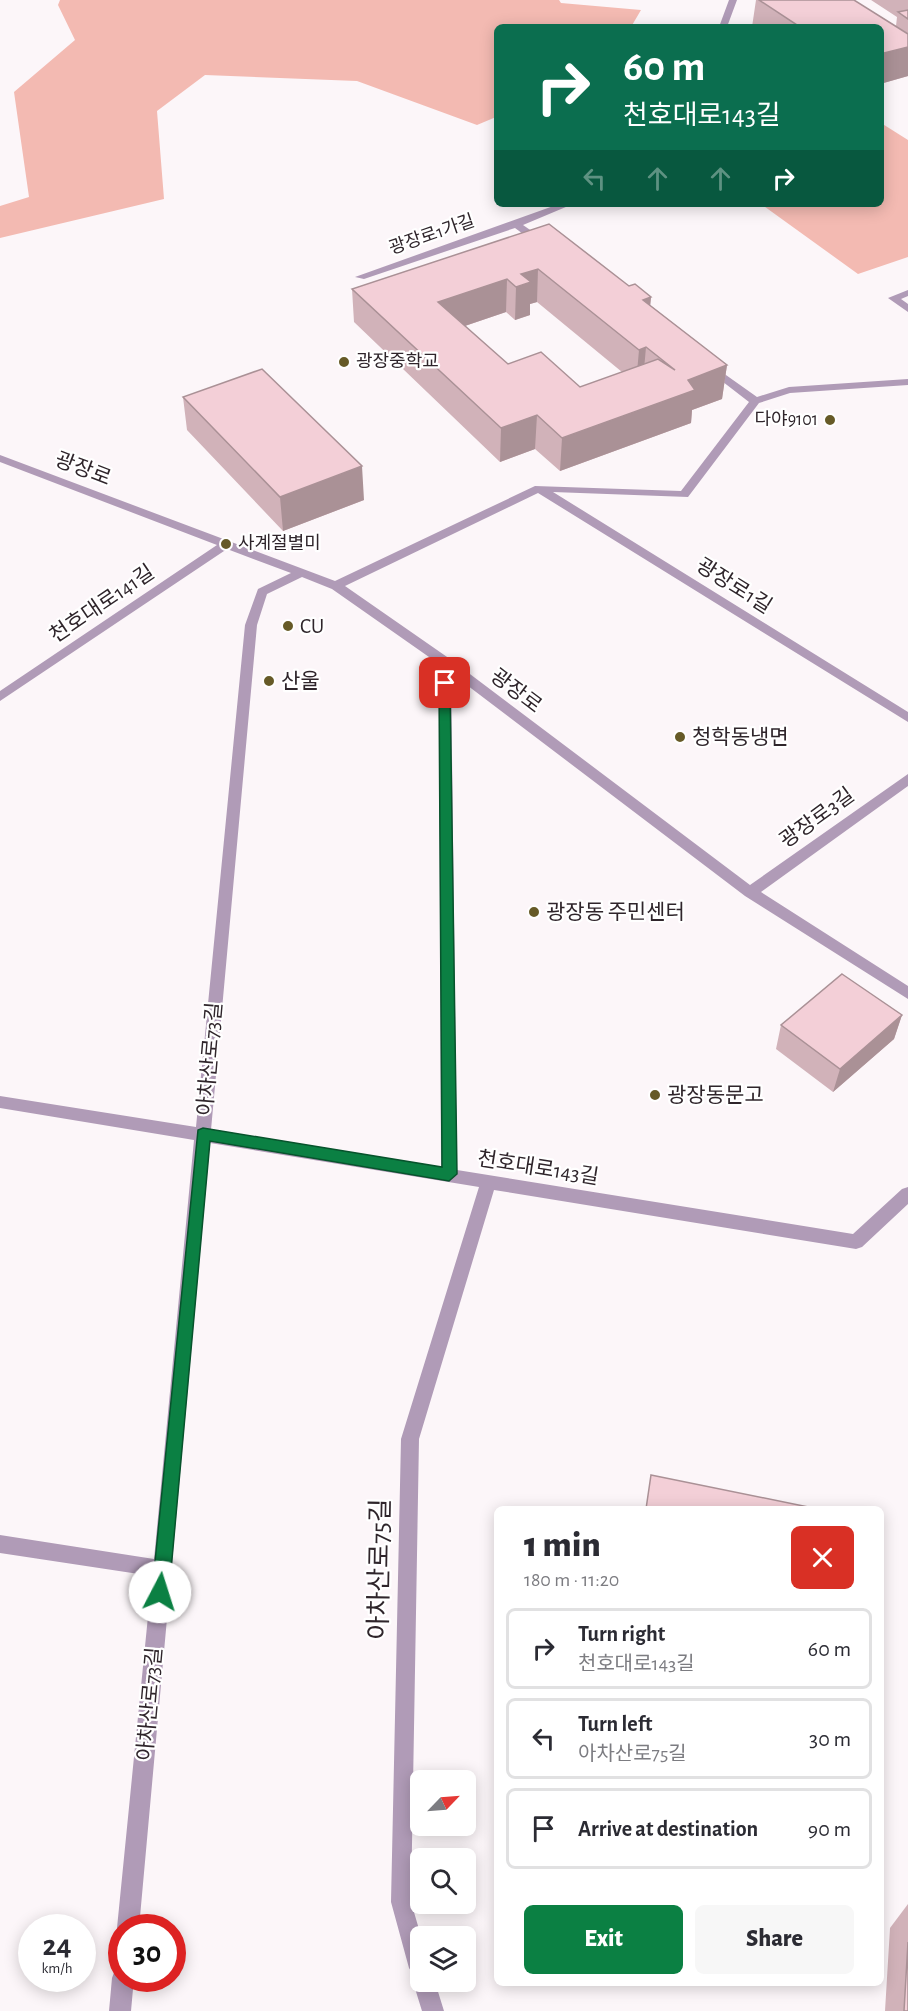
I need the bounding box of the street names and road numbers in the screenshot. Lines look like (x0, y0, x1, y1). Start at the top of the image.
street label: 광장로1가길 (386, 210, 477, 258)
street label: 광장로 (52, 448, 114, 489)
street label: 광장로1길 (693, 554, 776, 617)
street label: 천호대로141길 (45, 561, 158, 647)
street label: 광장로 (487, 664, 546, 717)
street label: 광장로3길 (775, 783, 858, 852)
street label: 아차산로73길 (194, 1001, 225, 1117)
street label: 천호대로143길 (476, 1147, 600, 1188)
street label: 아차산로75길 (365, 1498, 394, 1640)
street label: 아차산로73길 (134, 1646, 165, 1762)

